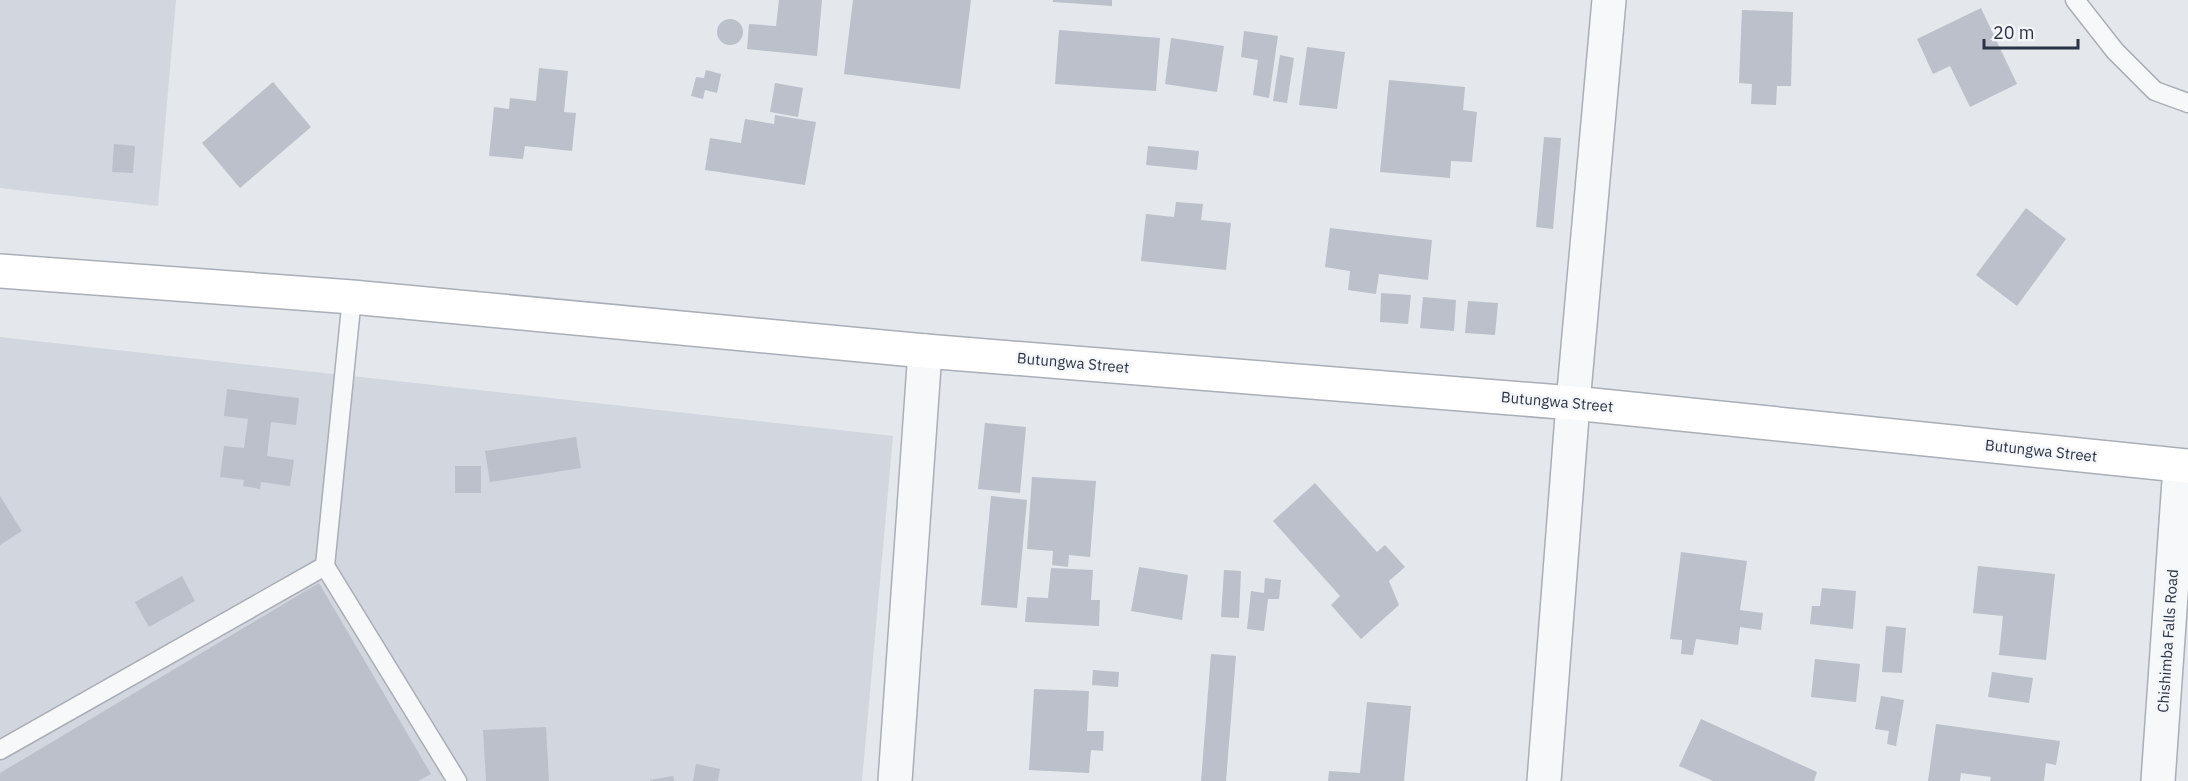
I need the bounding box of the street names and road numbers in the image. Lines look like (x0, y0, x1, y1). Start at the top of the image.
street label: Butungwa Street (1016, 348, 1130, 377)
street label: Butungwa Street (1500, 387, 1614, 416)
street label: Butungwa Street (1984, 435, 2098, 466)
street label: Chishimba Falls Road (2153, 569, 2182, 713)

